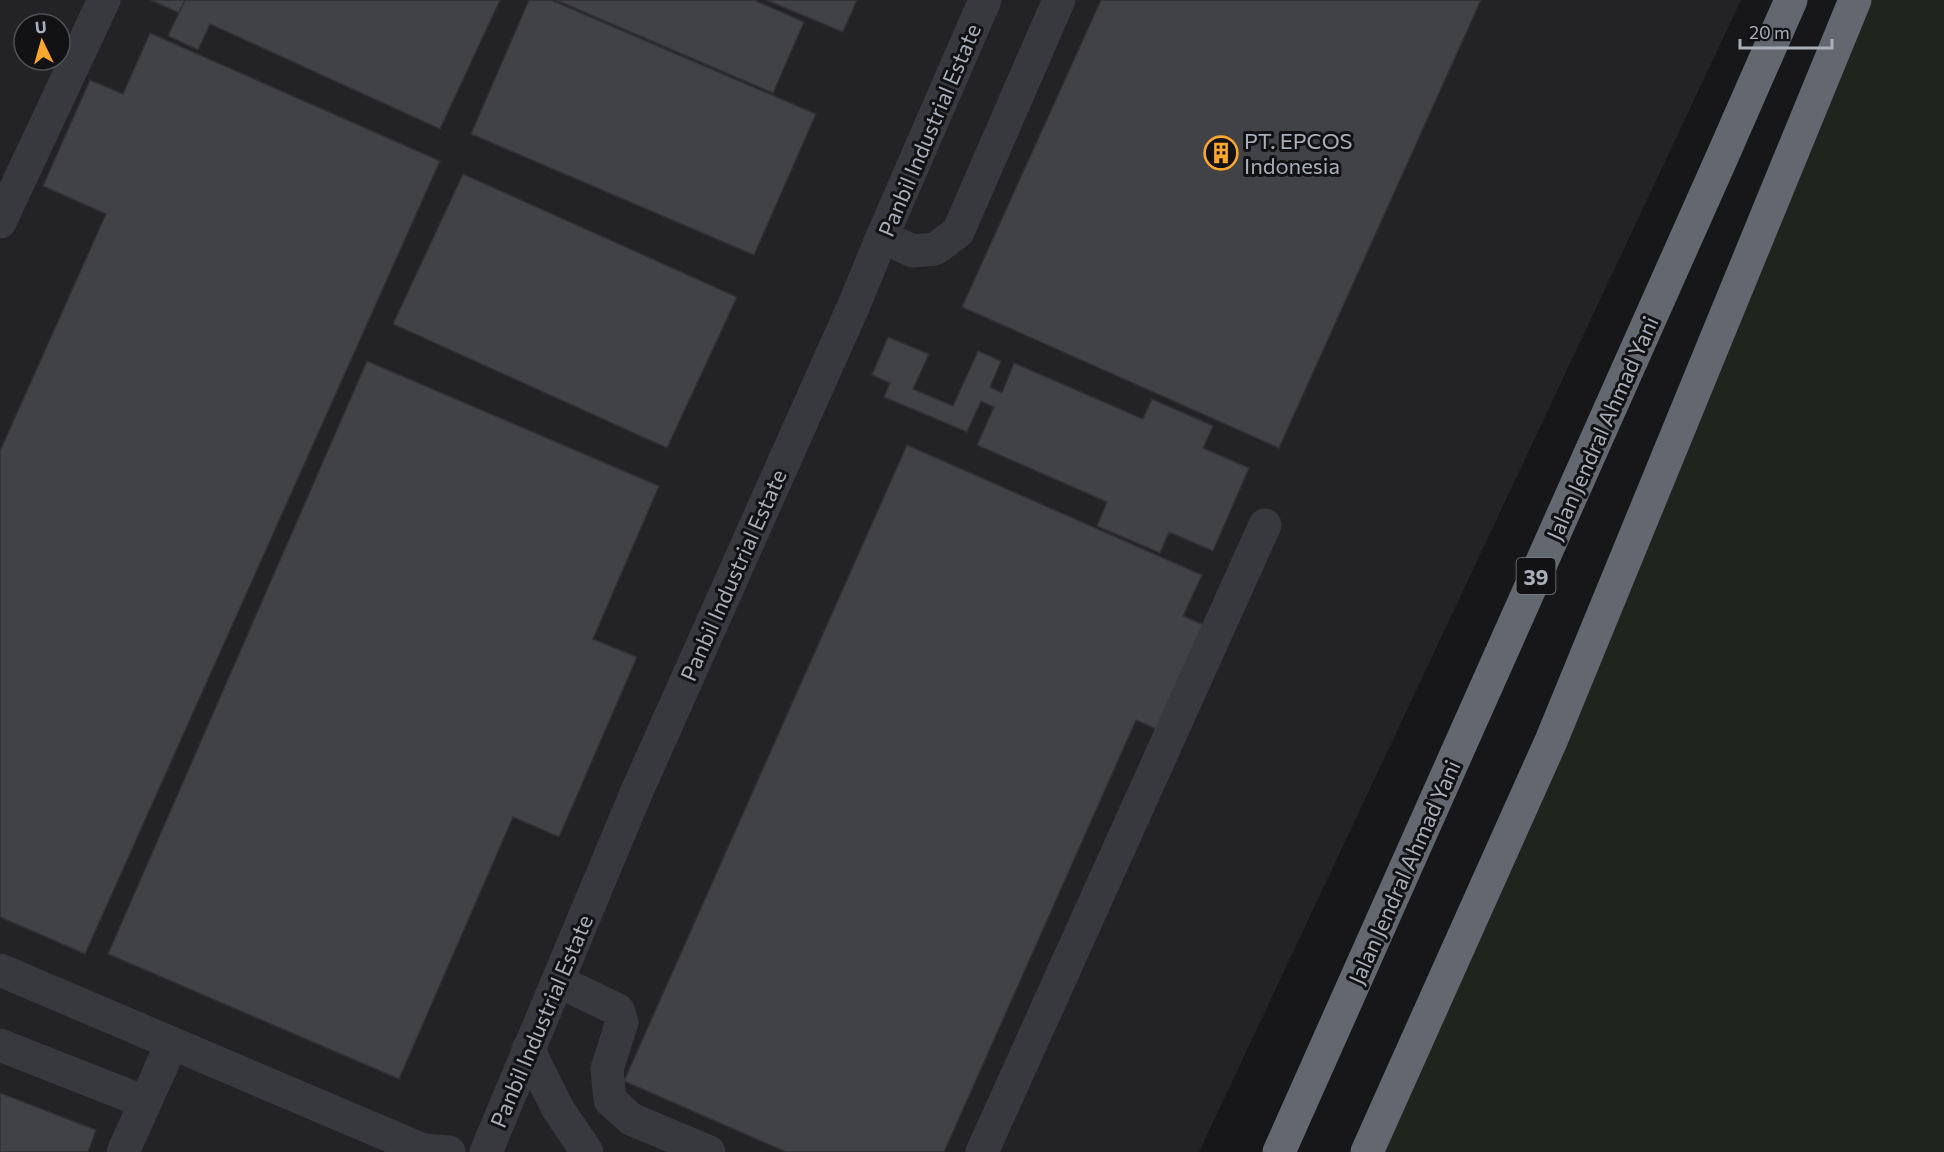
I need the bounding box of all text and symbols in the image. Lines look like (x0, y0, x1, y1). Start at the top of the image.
north arrow (12, 12, 72, 72)
scale bar (1740, 12, 1832, 50)
text: U (34, 17, 47, 37)
street label: Panbil Industrial Estate (872, 19, 986, 241)
text: 20 m (1749, 21, 1790, 43)
place label: PT. EPCOS Indonesia (1244, 127, 1353, 179)
building icon: PT. EPCOS Indonesia (1203, 135, 1239, 171)
street label: Jalan Jendral Ahmad Yani (1540, 312, 1664, 544)
street label: Panbil Industrial Estate (674, 465, 792, 685)
road number: 39 (1516, 558, 1556, 594)
street label: Jalan Jendral Ahmad Yani (1342, 756, 1466, 988)
street label: Panbil Industrial Estate (484, 910, 598, 1132)

